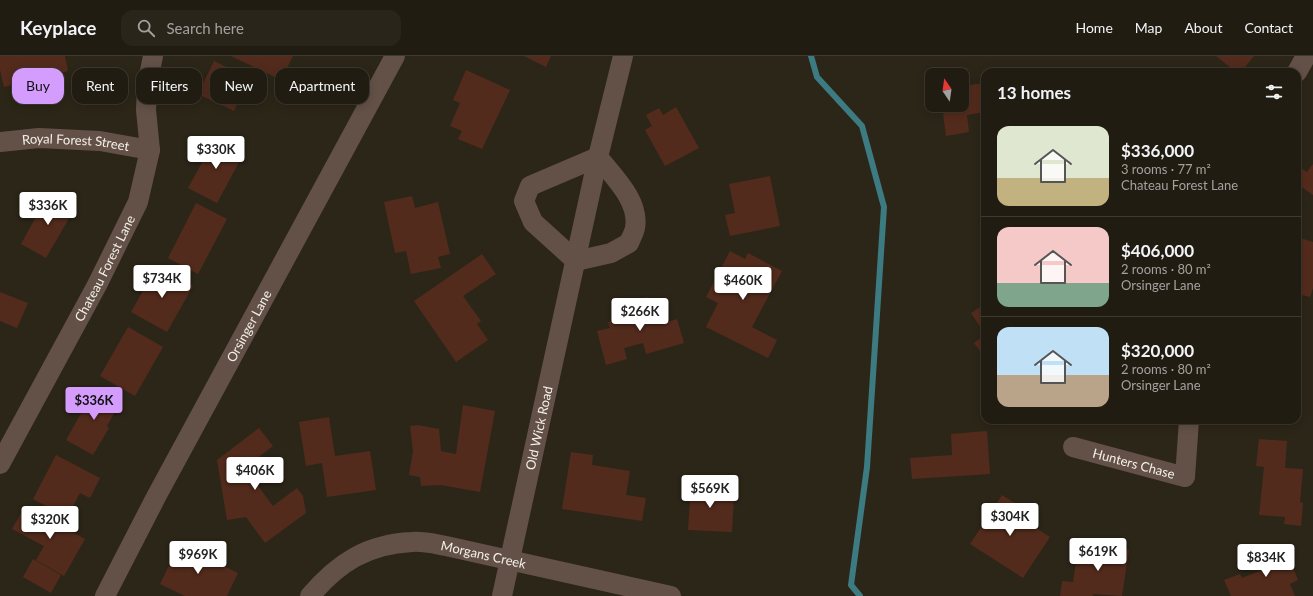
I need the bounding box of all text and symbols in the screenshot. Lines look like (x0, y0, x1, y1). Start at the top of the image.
search box (121, 10, 401, 46)
text: Keyplace (20, 16, 97, 39)
icon: search (135, 17, 157, 39)
text: Search here (167, 19, 244, 37)
text: Home (1075, 19, 1113, 36)
text: Map (1135, 19, 1162, 36)
text: About (1184, 19, 1222, 36)
text: Contact (1244, 19, 1293, 36)
chip: Buy (12, 68, 64, 104)
chip: Rent (72, 68, 128, 104)
chip: Filters (136, 68, 202, 104)
chip: New (210, 68, 267, 104)
chip: Apartment (275, 68, 369, 104)
north arrow (925, 68, 969, 112)
map controls (925, 68, 969, 112)
icon: filters (1263, 81, 1285, 103)
text: 13 homes (997, 82, 1071, 103)
street label: Royal Forest Street (21, 130, 131, 154)
pin: $330K (188, 136, 244, 170)
text: $336,000 (1121, 140, 1194, 161)
text: $330K (196, 141, 236, 157)
icon: home (1029, 142, 1077, 190)
text: 3 rooms · 77 m² (1121, 161, 1211, 177)
text: Chateau Forest Lane (1121, 177, 1238, 193)
pin: $336K (20, 192, 76, 226)
text: $336K (28, 197, 68, 213)
street label: Chateau Forest Lane (71, 212, 138, 324)
text: $406,000 (1121, 240, 1194, 261)
icon: home (1029, 243, 1077, 291)
text: 2 rooms · 80 m² (1121, 261, 1211, 277)
pin: $734K (134, 265, 190, 299)
pin: $460K (715, 267, 771, 301)
text: $734K (142, 270, 182, 286)
text: $460K (723, 272, 763, 288)
text: Orsinger Lane (1121, 277, 1201, 293)
street label: Orsinger Lane (223, 287, 275, 365)
pin: $266K (612, 298, 668, 332)
text: $266K (620, 303, 660, 319)
text: $320,000 (1121, 340, 1194, 361)
icon: home (1029, 343, 1077, 391)
text: 2 rooms · 80 m² (1121, 361, 1211, 377)
text: Orsinger Lane (1121, 377, 1201, 393)
street label: Old Wick Road (522, 385, 556, 471)
pin: $336K (66, 387, 122, 421)
text: $336K (74, 392, 114, 408)
street label: Hunters Chase (1091, 445, 1177, 482)
pin: $406K (227, 457, 283, 491)
text: $406K (235, 462, 275, 478)
pin: $569K (682, 475, 738, 509)
text: $569K (690, 480, 730, 496)
pin: $304K (982, 503, 1038, 537)
pin: $320K (22, 506, 78, 540)
text: $304K (990, 508, 1030, 524)
text: $320K (30, 511, 70, 527)
street label: Morgans Creek (439, 537, 528, 572)
pin: $619K (1070, 538, 1126, 572)
pin: $969K (170, 541, 226, 575)
text: $619K (1078, 543, 1118, 559)
pin: $834K (1238, 544, 1294, 578)
text: $969K (178, 546, 218, 562)
text: $834K (1246, 549, 1286, 565)

